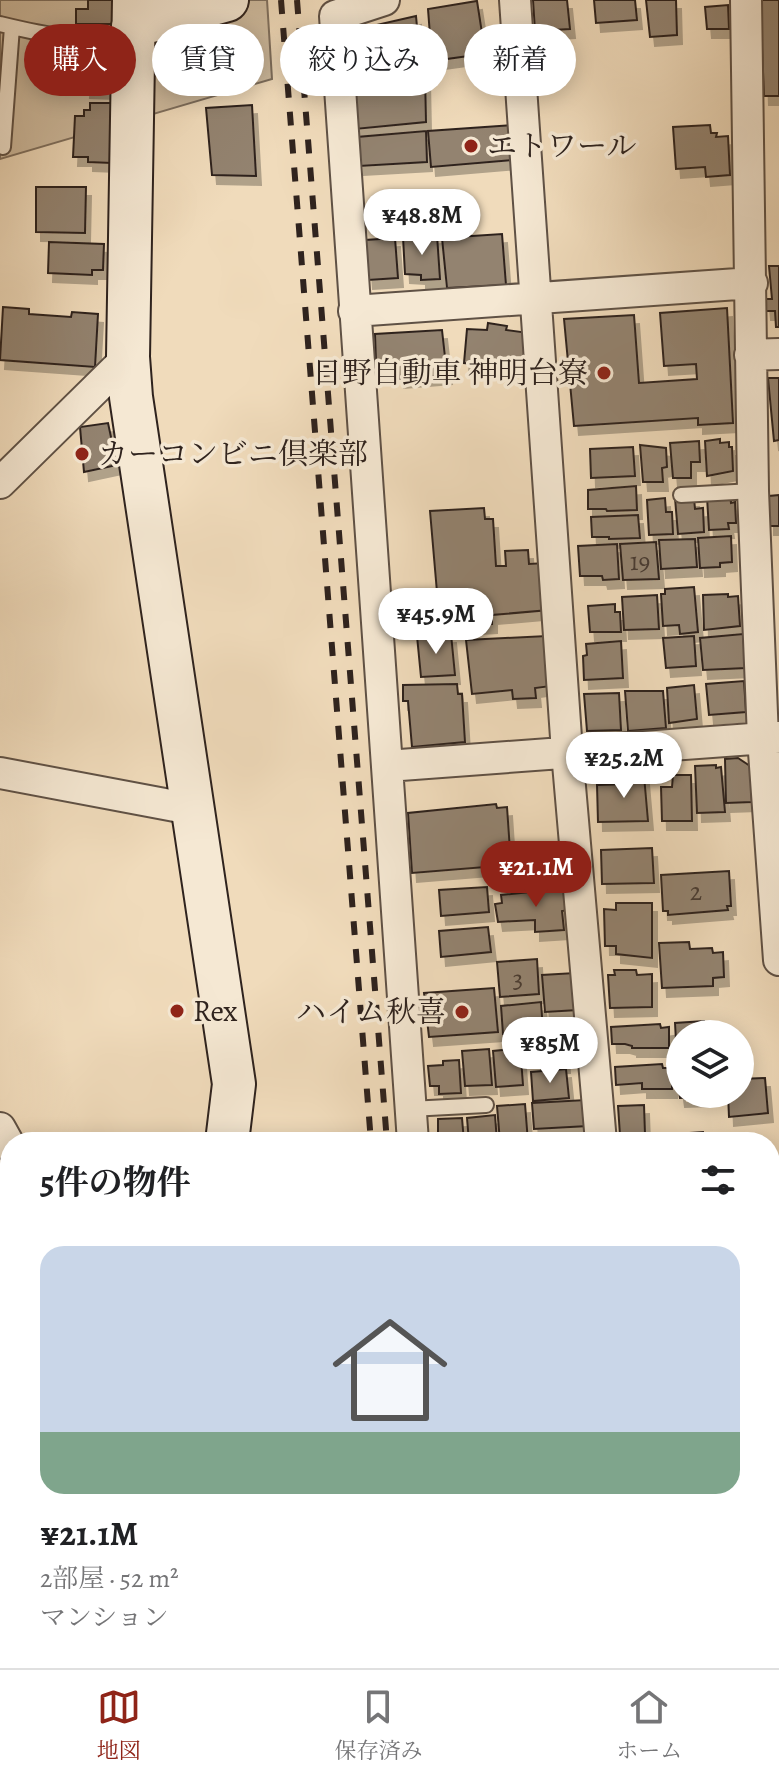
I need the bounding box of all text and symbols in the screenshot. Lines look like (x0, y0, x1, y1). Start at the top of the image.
chip: 購入 (24, 24, 136, 96)
chip: 賃貸 (152, 24, 264, 96)
chip: 絞り込み (280, 24, 448, 96)
chip: 新着 (464, 24, 576, 96)
place label: エトワール (487, 126, 636, 166)
marker: エトワール (462, 137, 480, 155)
pin: ¥48.8M (357, 189, 487, 257)
text: ¥48.8M (381, 197, 463, 232)
place label: 日野自動車 神明台寮 (312, 353, 588, 393)
marker: 日野自動車 神明台寮 (595, 364, 613, 382)
place label: カーコンビニ倶楽部 (98, 434, 368, 474)
marker: カーコンビニ倶楽部 (73, 445, 91, 463)
house number: 19 (630, 544, 650, 579)
pin: ¥45.9M (371, 588, 501, 656)
text: ¥45.9M (396, 596, 476, 631)
pin: ¥25.2M (559, 732, 689, 800)
text: ¥25.2M (584, 740, 664, 775)
pin: ¥21.1M (471, 841, 601, 909)
text: ¥21.1M (498, 849, 574, 884)
house number: 2 (690, 874, 702, 909)
house number: 3 (513, 961, 523, 996)
place label: Rex (193, 991, 238, 1031)
place label: ハイム秋喜 (296, 992, 446, 1032)
marker: Rex (168, 1002, 186, 1020)
marker: ハイム秋喜 (453, 1003, 471, 1021)
pin: ¥85M (503, 1017, 597, 1085)
map controls (666, 1020, 754, 1108)
button: layers (666, 1020, 754, 1108)
text: ¥85M (520, 1025, 580, 1060)
icon: filters (696, 1158, 740, 1202)
text: 5件の物件 (40, 1159, 191, 1206)
icon: home (318, 1298, 462, 1442)
text: ¥21.1M (40, 1510, 138, 1557)
text: 2部屋 · 52 m² (40, 1561, 179, 1596)
text: マンション (40, 1600, 169, 1635)
tab: 地図 (97, 1685, 141, 1766)
tab: 保存済み (334, 1685, 422, 1766)
tab: ホーム (616, 1685, 682, 1766)

